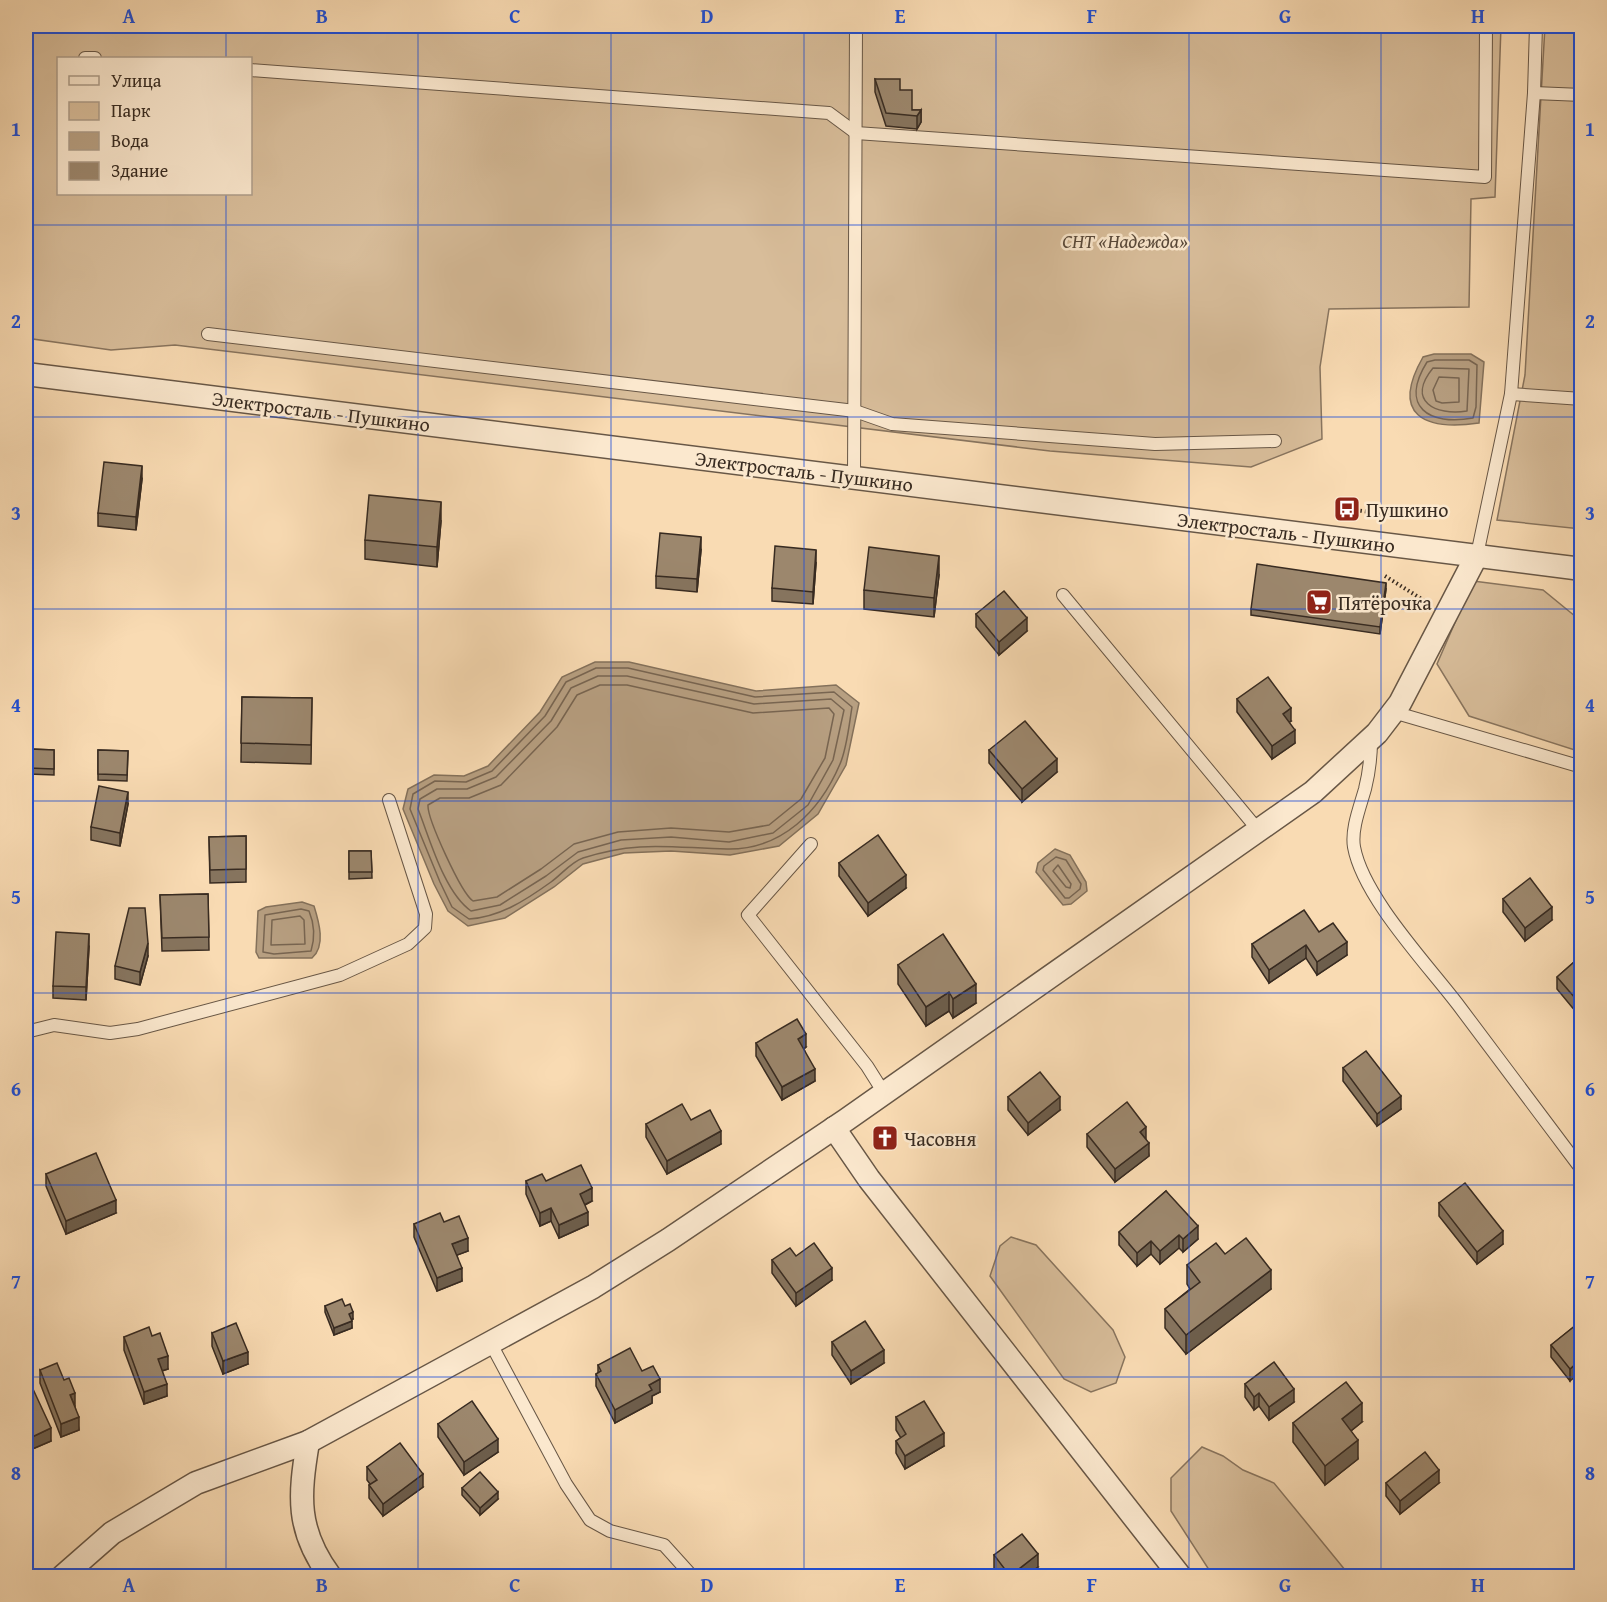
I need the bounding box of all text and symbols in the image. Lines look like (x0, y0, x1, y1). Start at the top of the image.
text: A (123, 1, 136, 30)
text: B (316, 1, 328, 30)
text: C (509, 1, 521, 30)
text: D (700, 1, 714, 30)
text: E (895, 1, 906, 30)
text: F (1087, 1, 1097, 30)
text: G (1279, 1, 1291, 30)
text: H (1471, 1, 1485, 30)
legend (57, 57, 252, 195)
text: Улица (111, 67, 162, 94)
text: Парк (111, 97, 151, 124)
text: 1 (11, 114, 21, 143)
text: 1 (1585, 114, 1595, 143)
text: Вода (111, 127, 149, 154)
text: Здание (111, 157, 168, 184)
park label: СНТ «Надежда» (1062, 226, 1188, 255)
text: 2 (11, 306, 21, 335)
text: 2 (1585, 306, 1595, 335)
street label: Электросталь - Пушкино (210, 383, 432, 439)
street label: Электросталь - Пушкино (693, 443, 915, 499)
bus stop icon: Пушкино (1332, 494, 1362, 524)
place label: Пушкино (1366, 495, 1448, 524)
text: 3 (11, 498, 21, 527)
text: 3 (1585, 498, 1595, 527)
street label: Электросталь - Пушкино (1175, 504, 1397, 560)
supermarket icon: Пятёрочка (1304, 587, 1334, 617)
place label: Пятёрочка (1338, 588, 1432, 617)
text: 4 (11, 690, 21, 719)
text: 4 (1585, 690, 1595, 719)
text: 5 (11, 882, 21, 911)
text: 5 (1585, 882, 1595, 911)
text: 6 (11, 1074, 21, 1103)
text: 6 (1585, 1074, 1595, 1103)
church icon: Часовня (870, 1123, 900, 1153)
place label: Часовня (904, 1124, 976, 1153)
text: 7 (11, 1266, 21, 1295)
text: 7 (1585, 1266, 1595, 1295)
text: 8 (11, 1458, 21, 1487)
text: 8 (1585, 1458, 1595, 1487)
text: A (123, 1570, 136, 1599)
text: B (316, 1570, 328, 1599)
text: C (509, 1570, 521, 1599)
text: D (700, 1570, 714, 1599)
text: E (895, 1570, 906, 1599)
text: F (1087, 1570, 1097, 1599)
text: G (1279, 1570, 1291, 1599)
text: H (1471, 1570, 1485, 1599)

